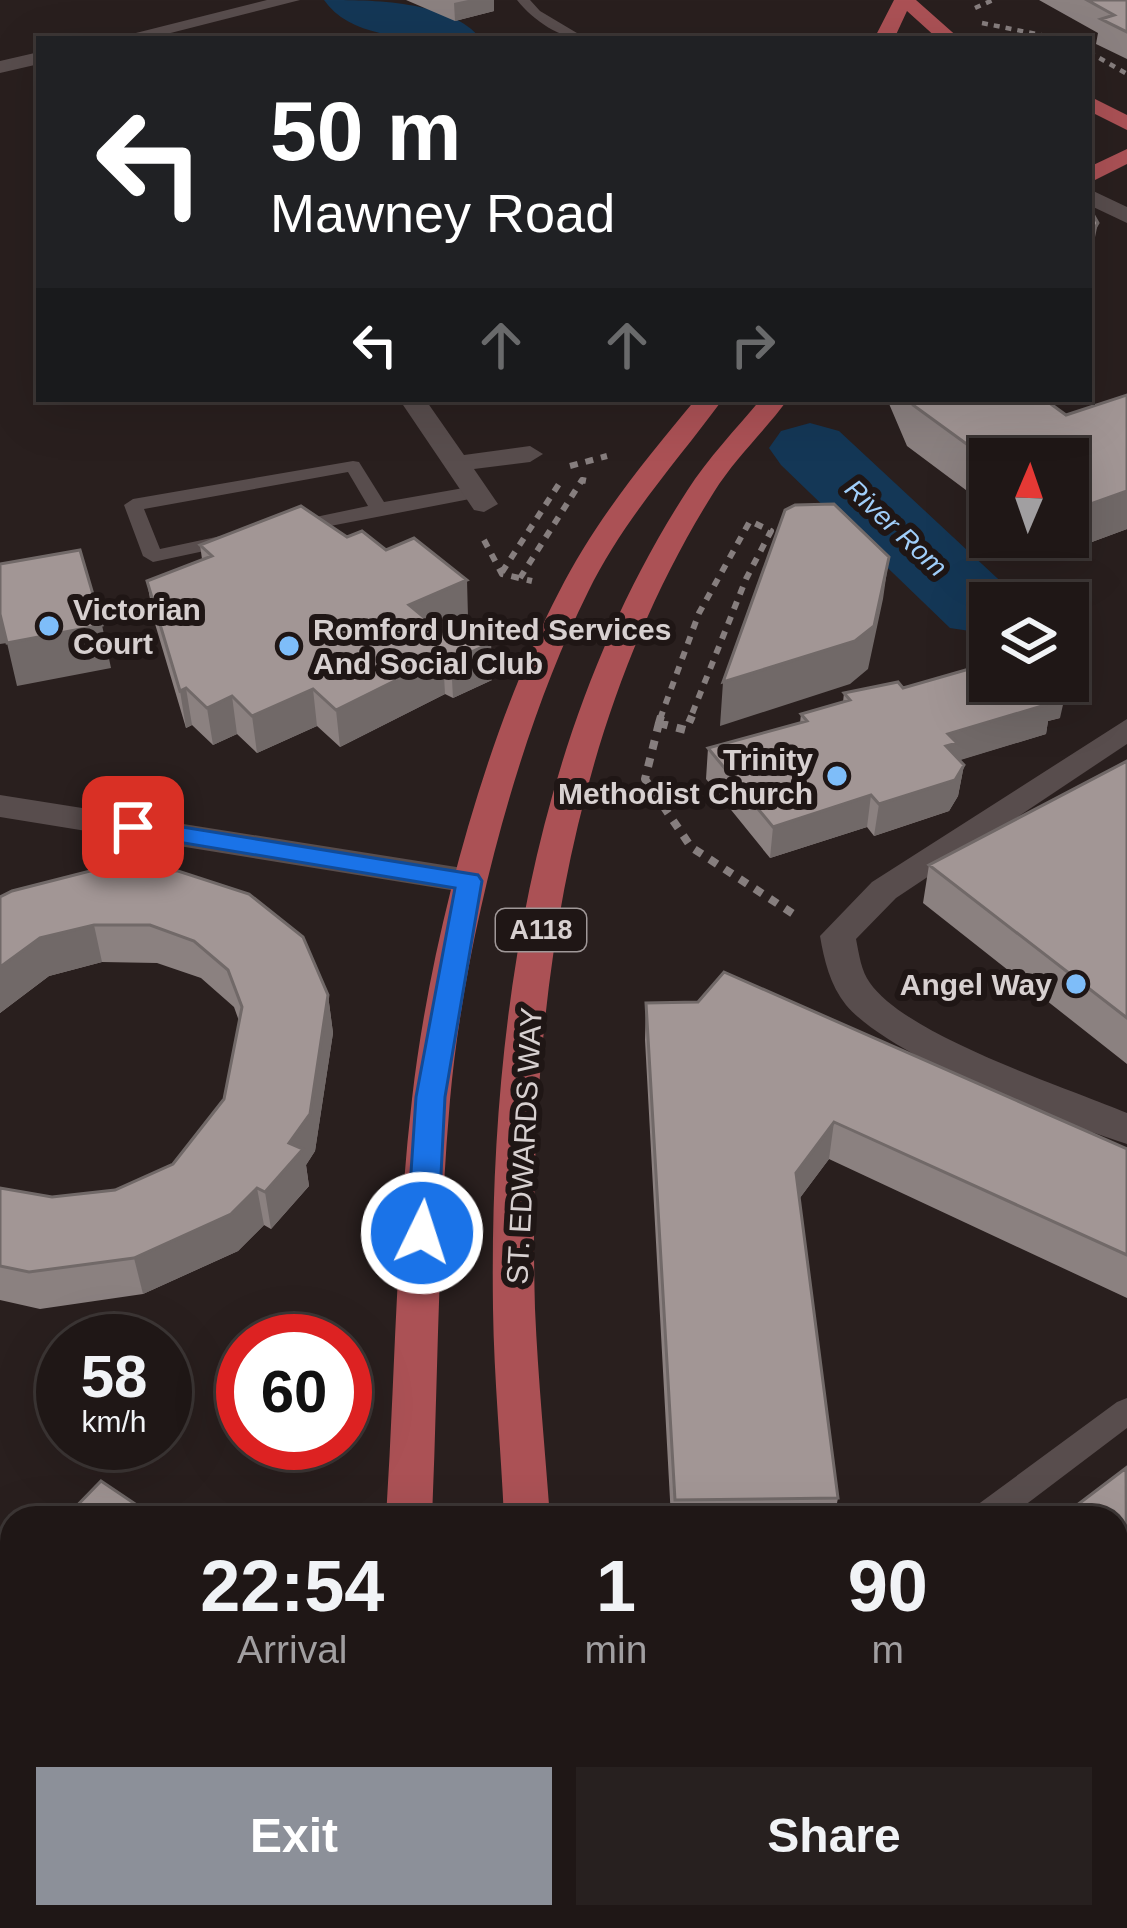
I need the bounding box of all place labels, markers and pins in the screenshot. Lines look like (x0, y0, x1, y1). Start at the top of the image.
place label: Victorian Court (73, 593, 201, 660)
marker: Victorian Court (36, 613, 62, 639)
place label: Romford United Services And Social Club (313, 613, 671, 680)
marker: Romford United Services And Social Club (276, 633, 302, 659)
place label: Trinity Methodist Church (558, 743, 813, 810)
marker: Trinity Methodist Church (824, 763, 850, 789)
pin (82, 776, 184, 878)
place label: Angel Way (900, 968, 1052, 1001)
marker: Angel Way (1063, 971, 1089, 997)

